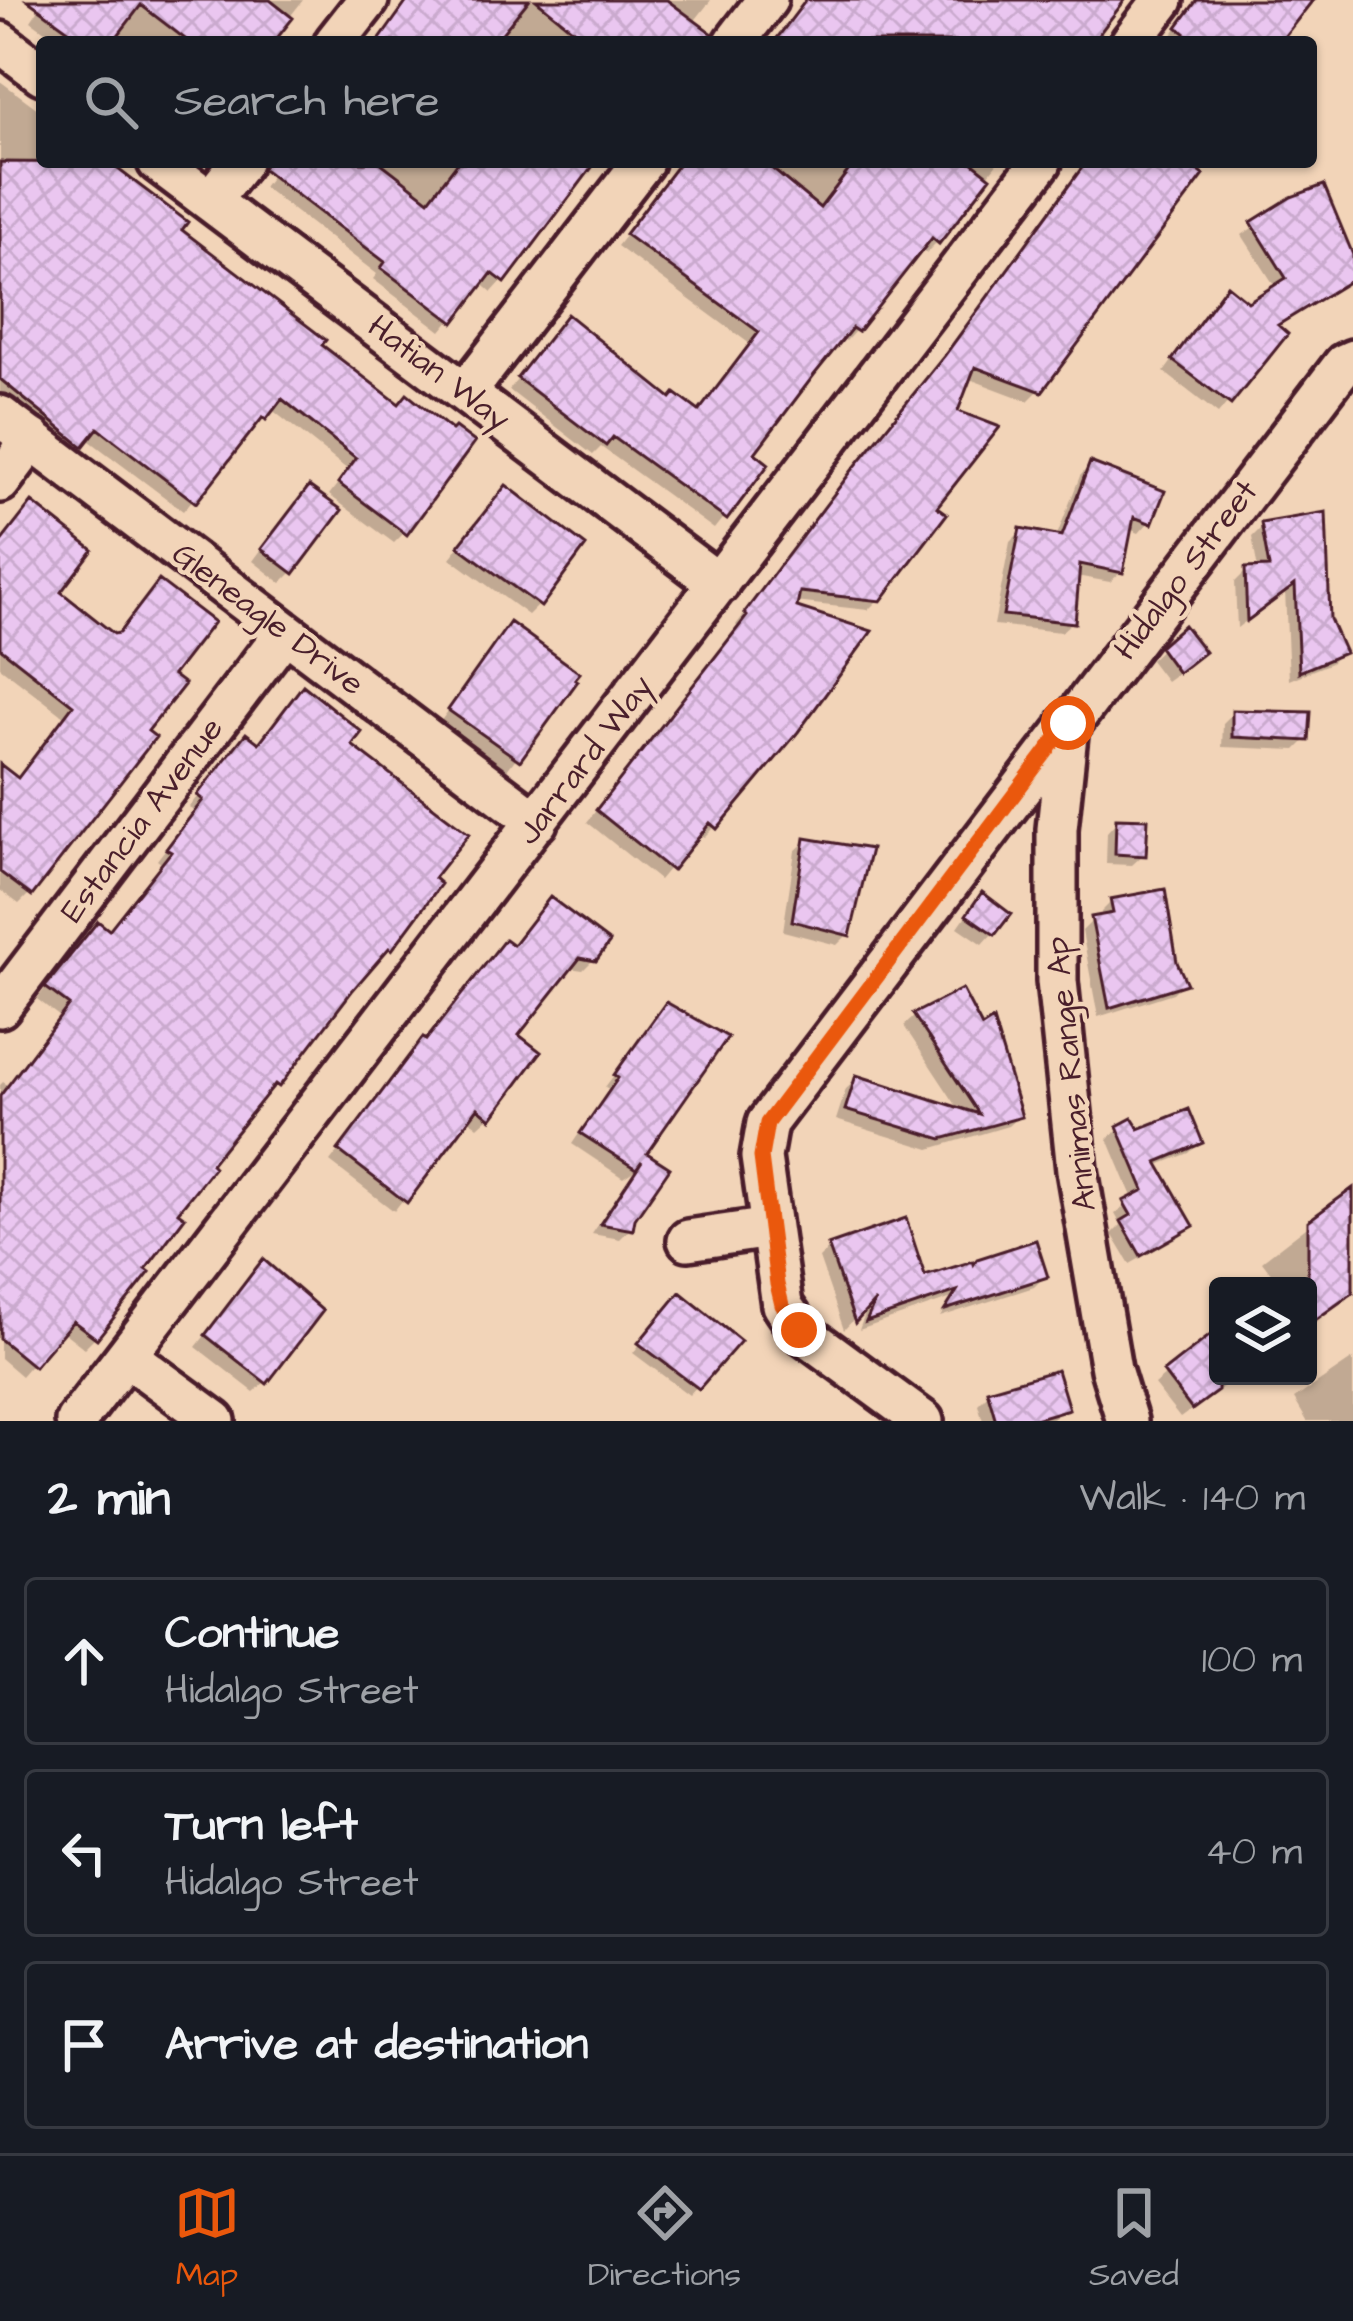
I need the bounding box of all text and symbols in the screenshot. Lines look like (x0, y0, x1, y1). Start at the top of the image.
search box (36, 36, 1317, 168)
icon: search (78, 69, 144, 135)
text: Search here (174, 71, 440, 133)
street label: Hatian Way (358, 304, 520, 443)
street label: Hidalgo Street (1103, 471, 1271, 671)
street label: Gleneagle Drive (161, 531, 374, 708)
street label: Jarrard Way (506, 666, 665, 855)
route start (1041, 696, 1095, 750)
street label: Estancia Avenue (50, 708, 234, 932)
street label: Annimas Range Ap (1034, 934, 1110, 1214)
map controls (1209, 1277, 1317, 1385)
button: layers (1209, 1277, 1317, 1385)
route end (772, 1303, 826, 1357)
text: 2 min (48, 1464, 171, 1535)
text: Walk · 140 m (1080, 1472, 1305, 1526)
text: Continue (165, 1603, 339, 1665)
icon: ahead (51, 1628, 117, 1694)
text: 100 m (1202, 1634, 1302, 1688)
text: Hidalgo Street (165, 1665, 418, 1719)
text: Turn left (165, 1795, 358, 1857)
icon: left (51, 1820, 117, 1886)
text: 40 m (1205, 1826, 1302, 1880)
text: Hidalgo Street (165, 1857, 418, 1911)
icon: arrive (51, 2012, 117, 2078)
text: Arrive at destination (165, 2014, 588, 2076)
tab: Map (174, 2180, 240, 2298)
tab: Directions (588, 2180, 741, 2298)
tab: Saved (1089, 2180, 1179, 2298)

